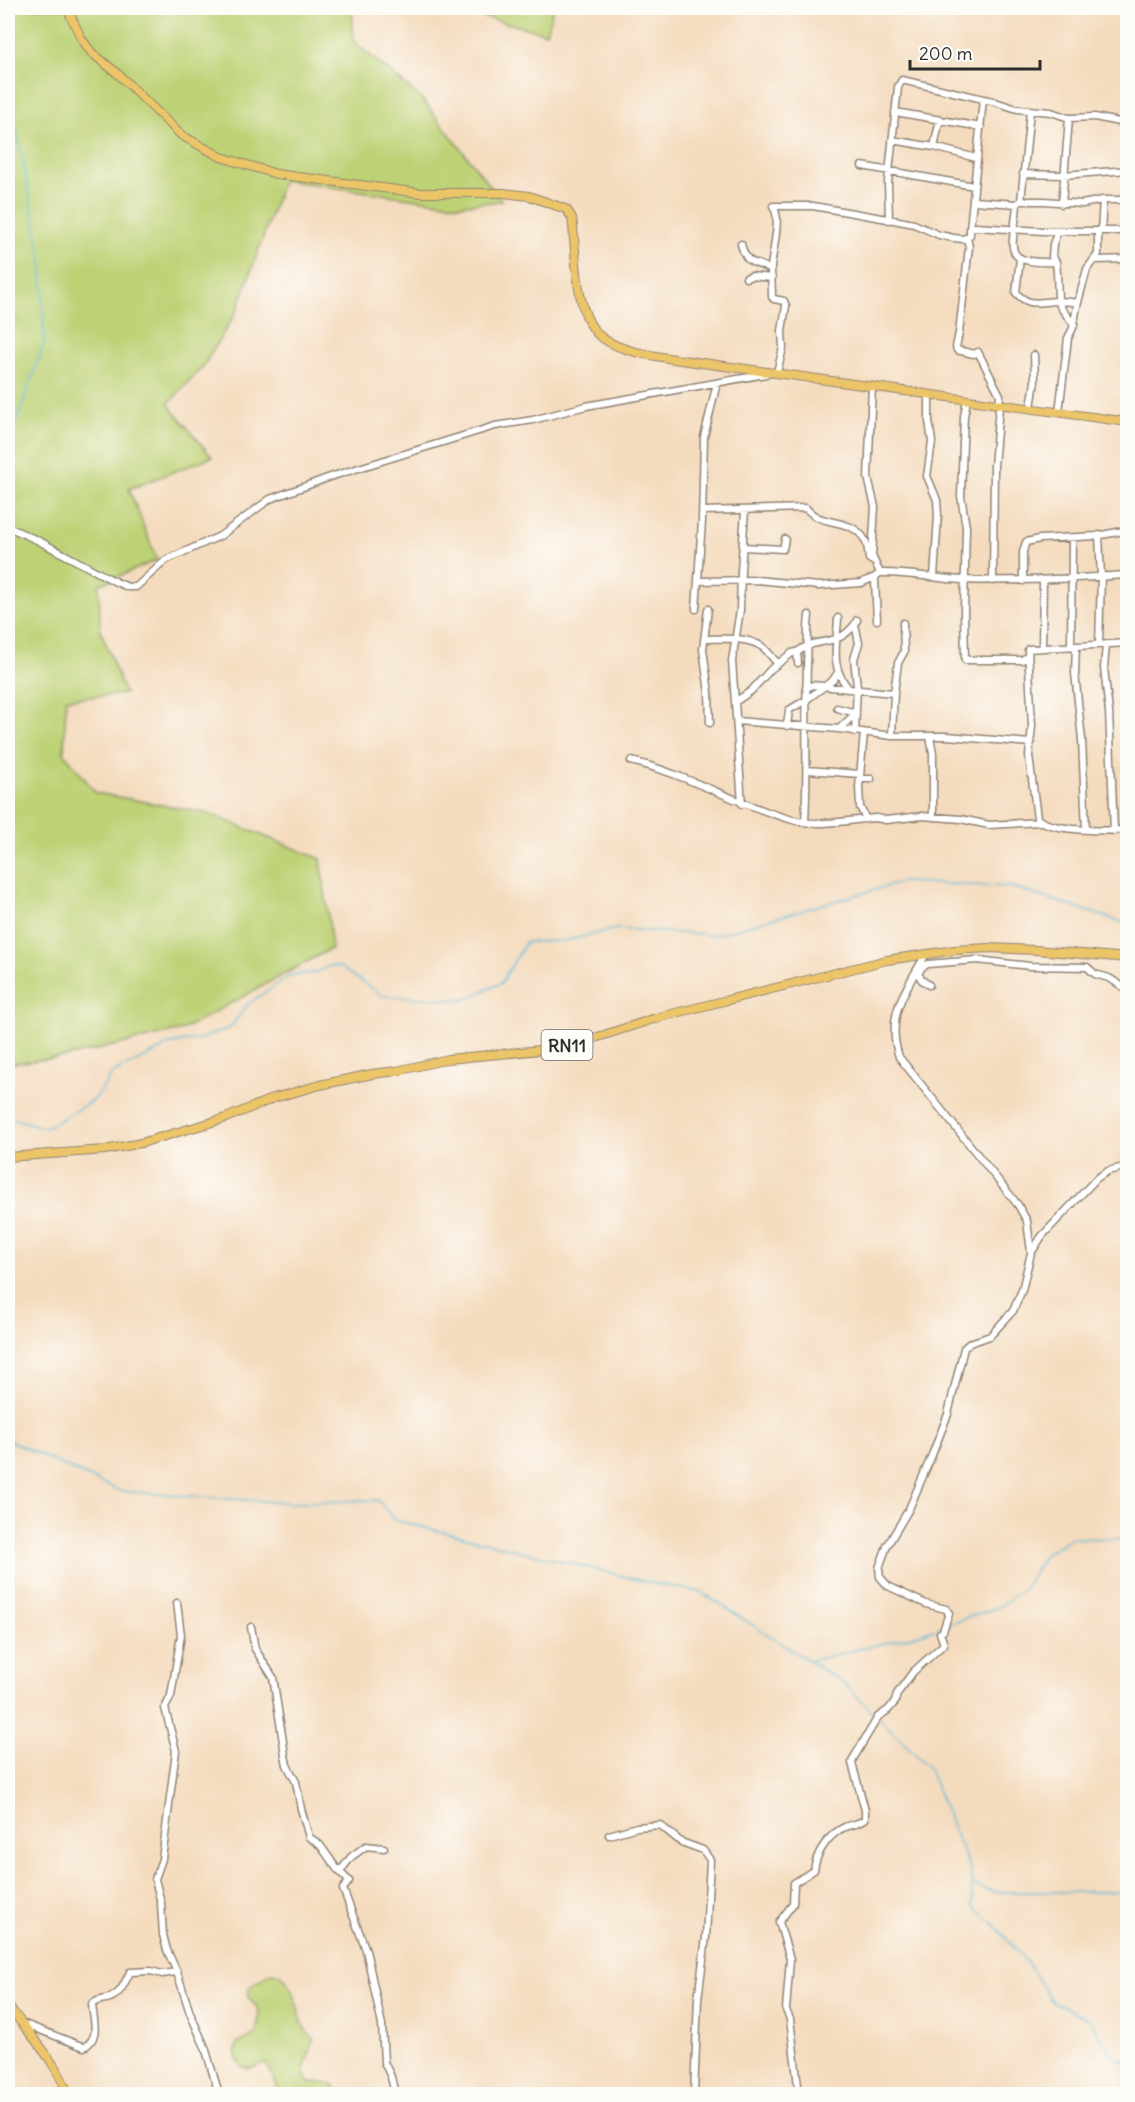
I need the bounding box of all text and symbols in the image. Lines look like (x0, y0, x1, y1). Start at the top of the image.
scale bar (910, 33, 1040, 71)
text: 200 m (919, 42, 973, 65)
road number: RN11 (542, 1030, 592, 1060)

